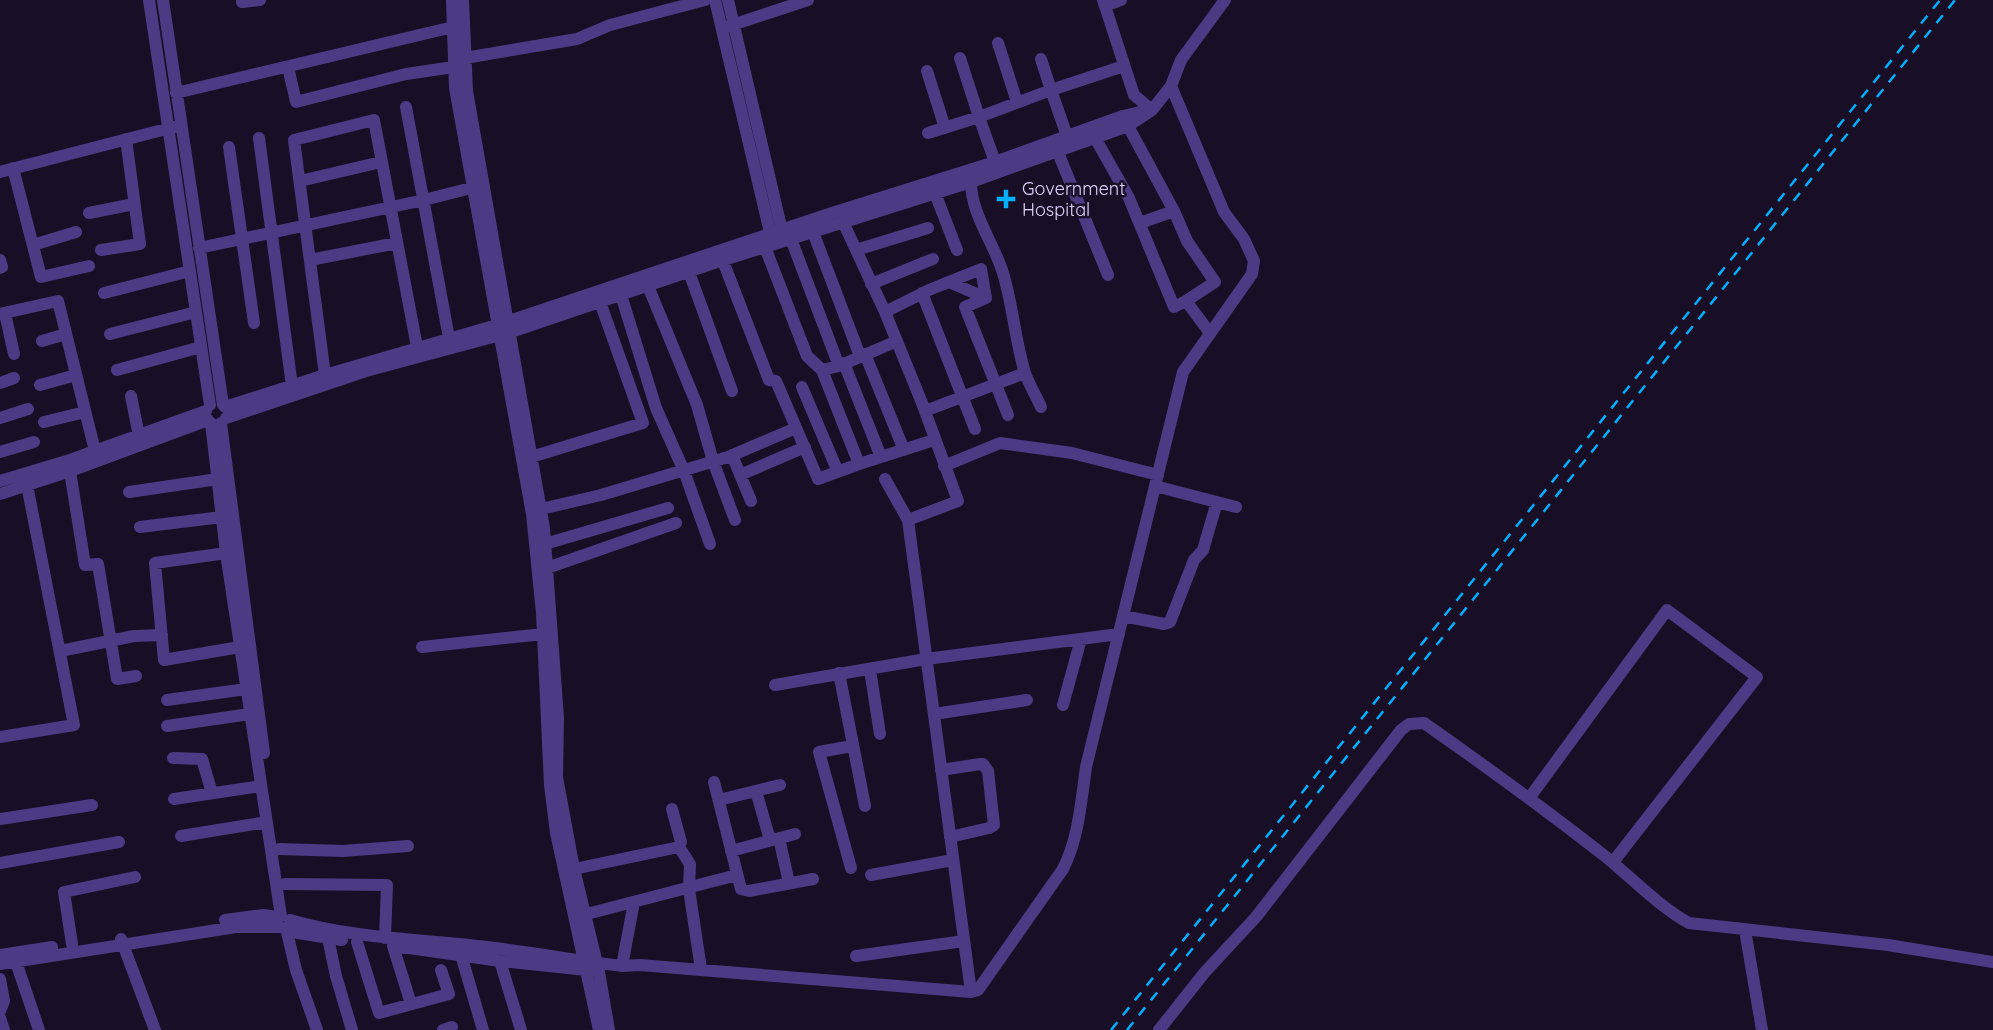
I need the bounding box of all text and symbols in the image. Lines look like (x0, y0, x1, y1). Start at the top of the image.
place label: Government Hospital (1022, 177, 1125, 221)
marker: Government Hospital (996, 189, 1016, 209)

